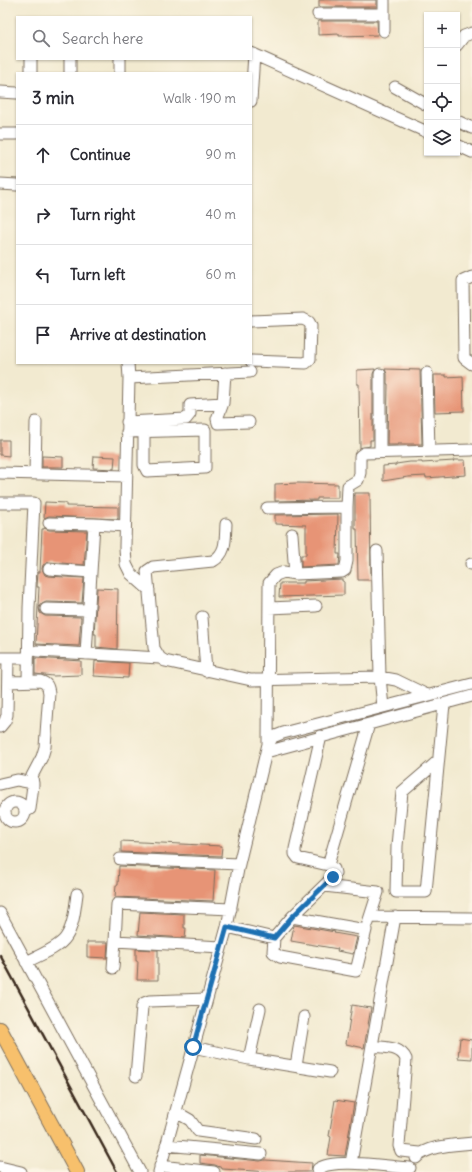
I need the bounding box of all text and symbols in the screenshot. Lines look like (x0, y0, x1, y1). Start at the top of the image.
map controls (424, 12, 460, 156)
button: + (424, 12, 460, 48)
search box (16, 16, 252, 60)
icon: search (30, 27, 52, 49)
text: Search here (62, 29, 143, 48)
button: − (424, 48, 460, 84)
button: locate (424, 84, 460, 120)
text: 3 min (32, 87, 74, 109)
text: Walk · 190 m (163, 90, 236, 107)
button: layers (424, 120, 460, 156)
icon: ahead (32, 144, 54, 166)
text: Continue (70, 145, 131, 164)
text: 90 m (205, 146, 236, 163)
icon: right (32, 204, 54, 226)
text: Turn right (70, 205, 135, 224)
text: 40 m (205, 206, 236, 223)
icon: left (32, 264, 54, 286)
text: Turn left (70, 265, 125, 284)
text: 60 m (205, 266, 236, 283)
icon: arrive (32, 324, 54, 346)
text: Arrive at destination (70, 325, 206, 344)
route end (324, 868, 342, 886)
route start (184, 1038, 202, 1056)

